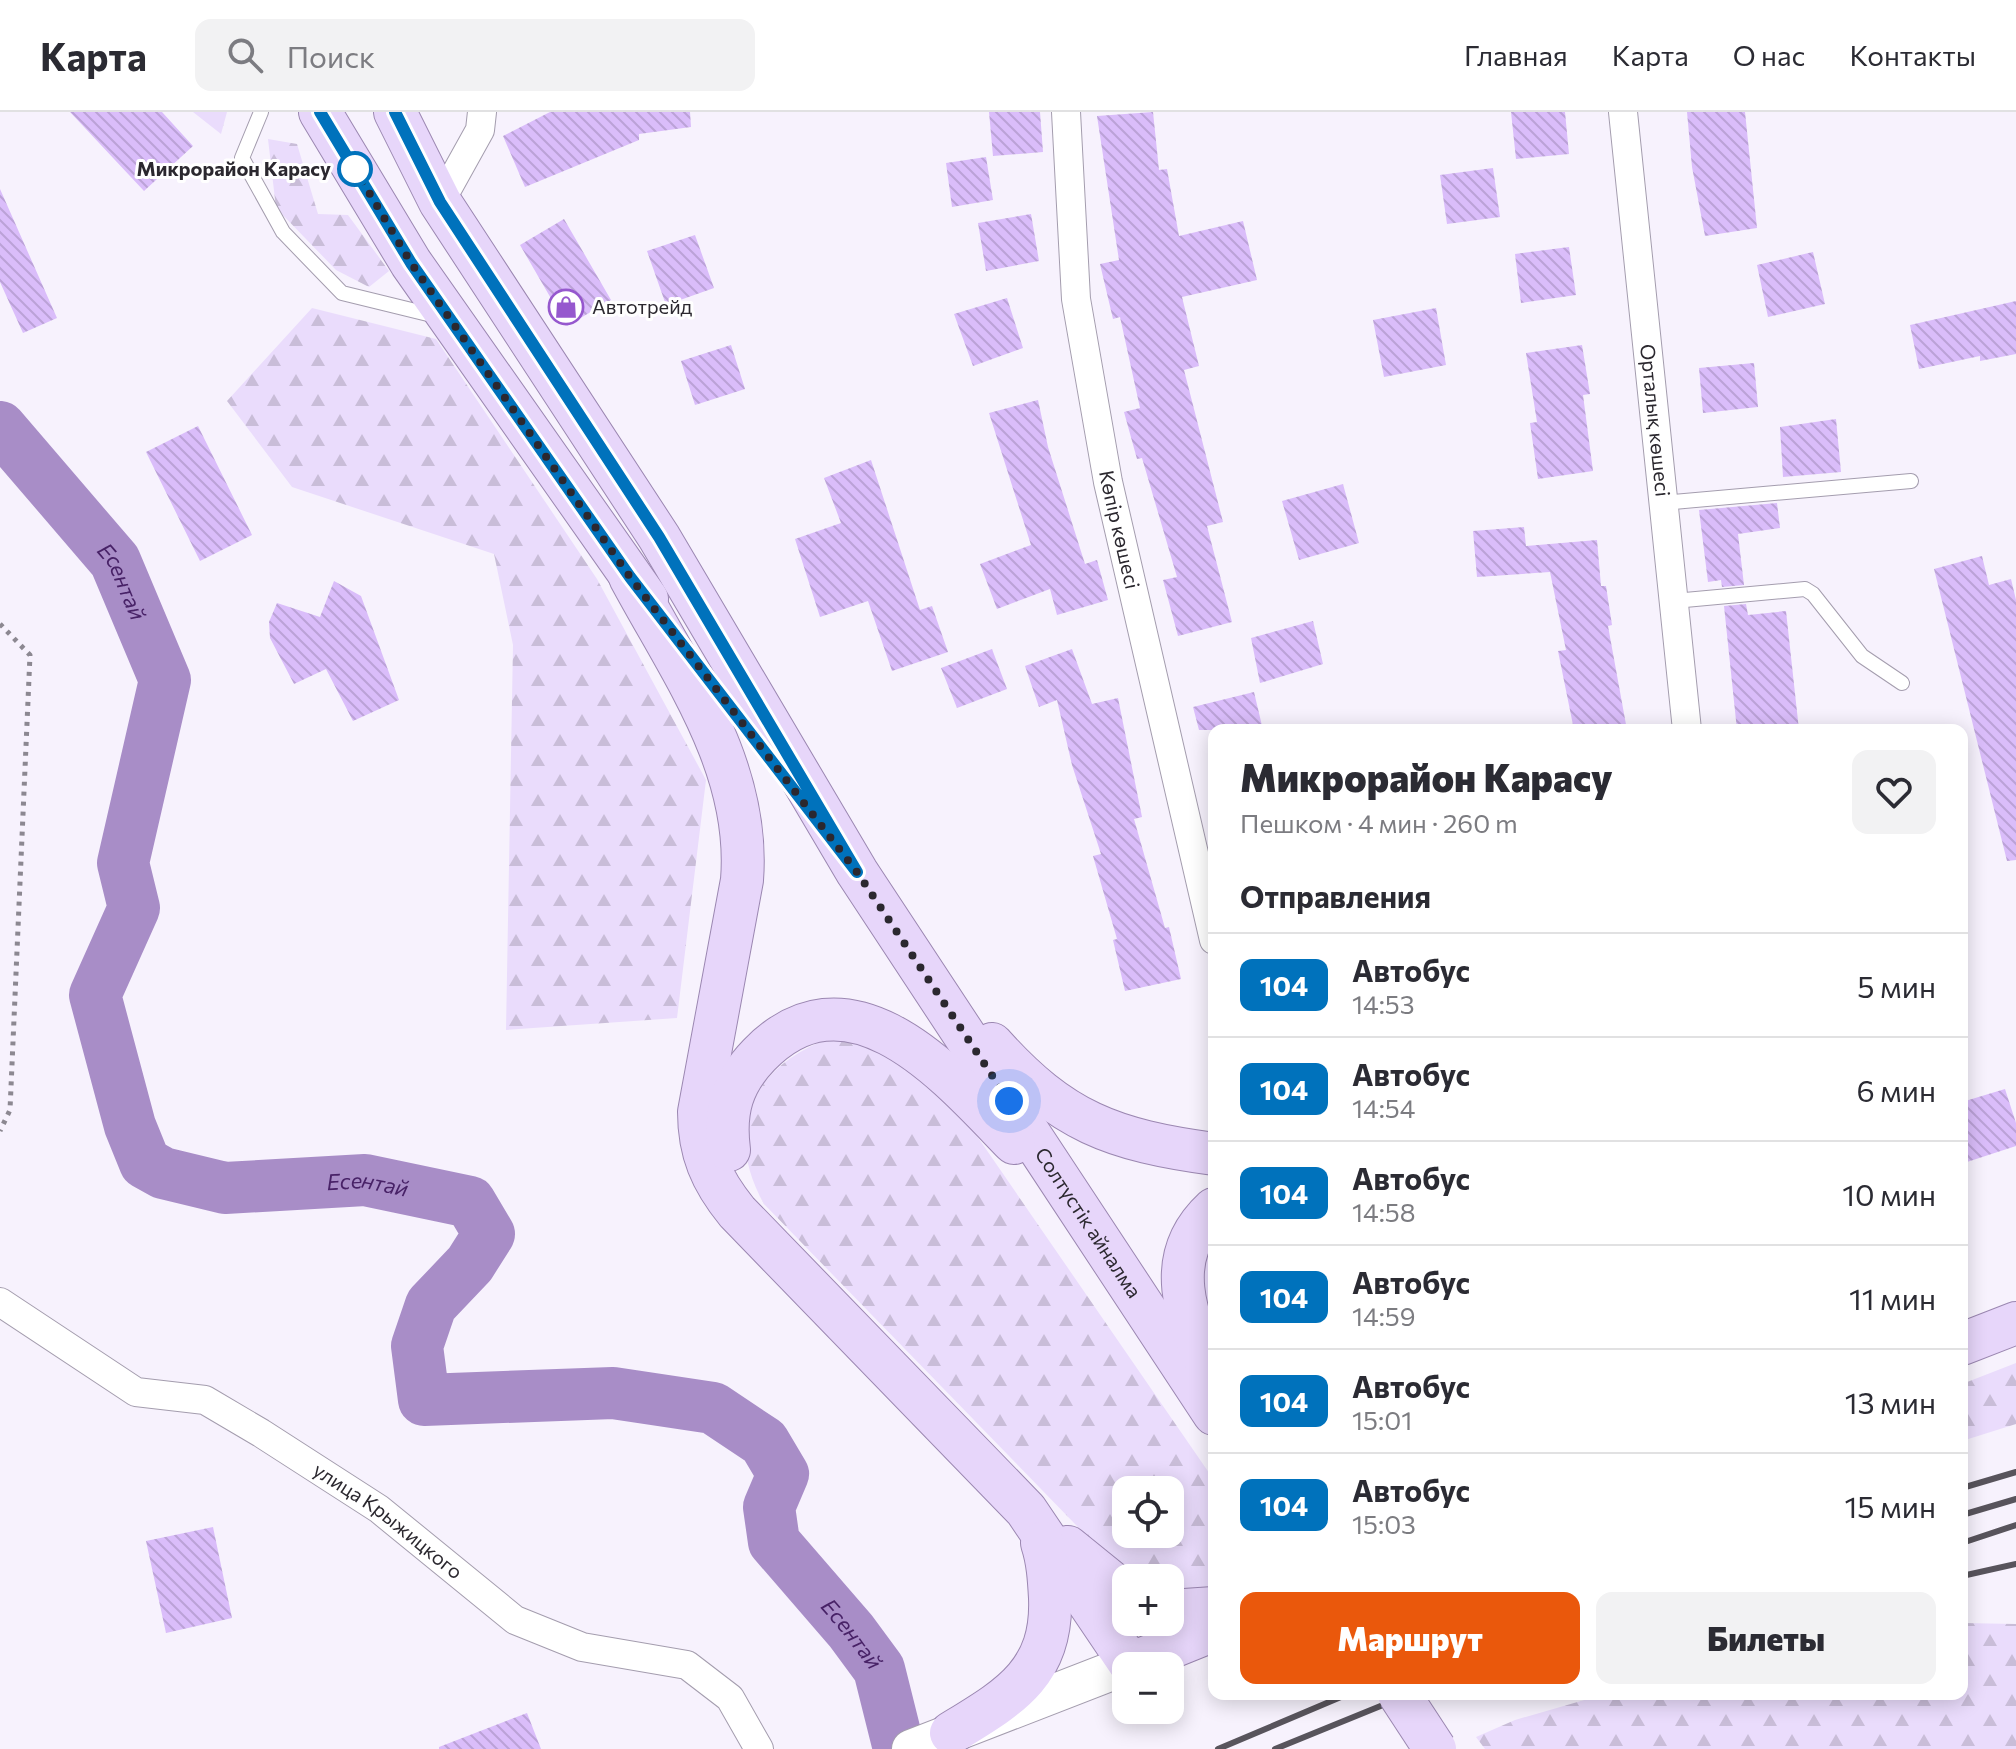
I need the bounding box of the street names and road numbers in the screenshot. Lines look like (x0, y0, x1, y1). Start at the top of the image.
street label: Орталық көшесі (1636, 343, 1676, 498)
street label: Көпір көшесі (1095, 468, 1145, 591)
street label: Солтүстік айналма (1031, 1142, 1147, 1302)
street label: улица Крыжицкого (309, 1457, 468, 1583)

